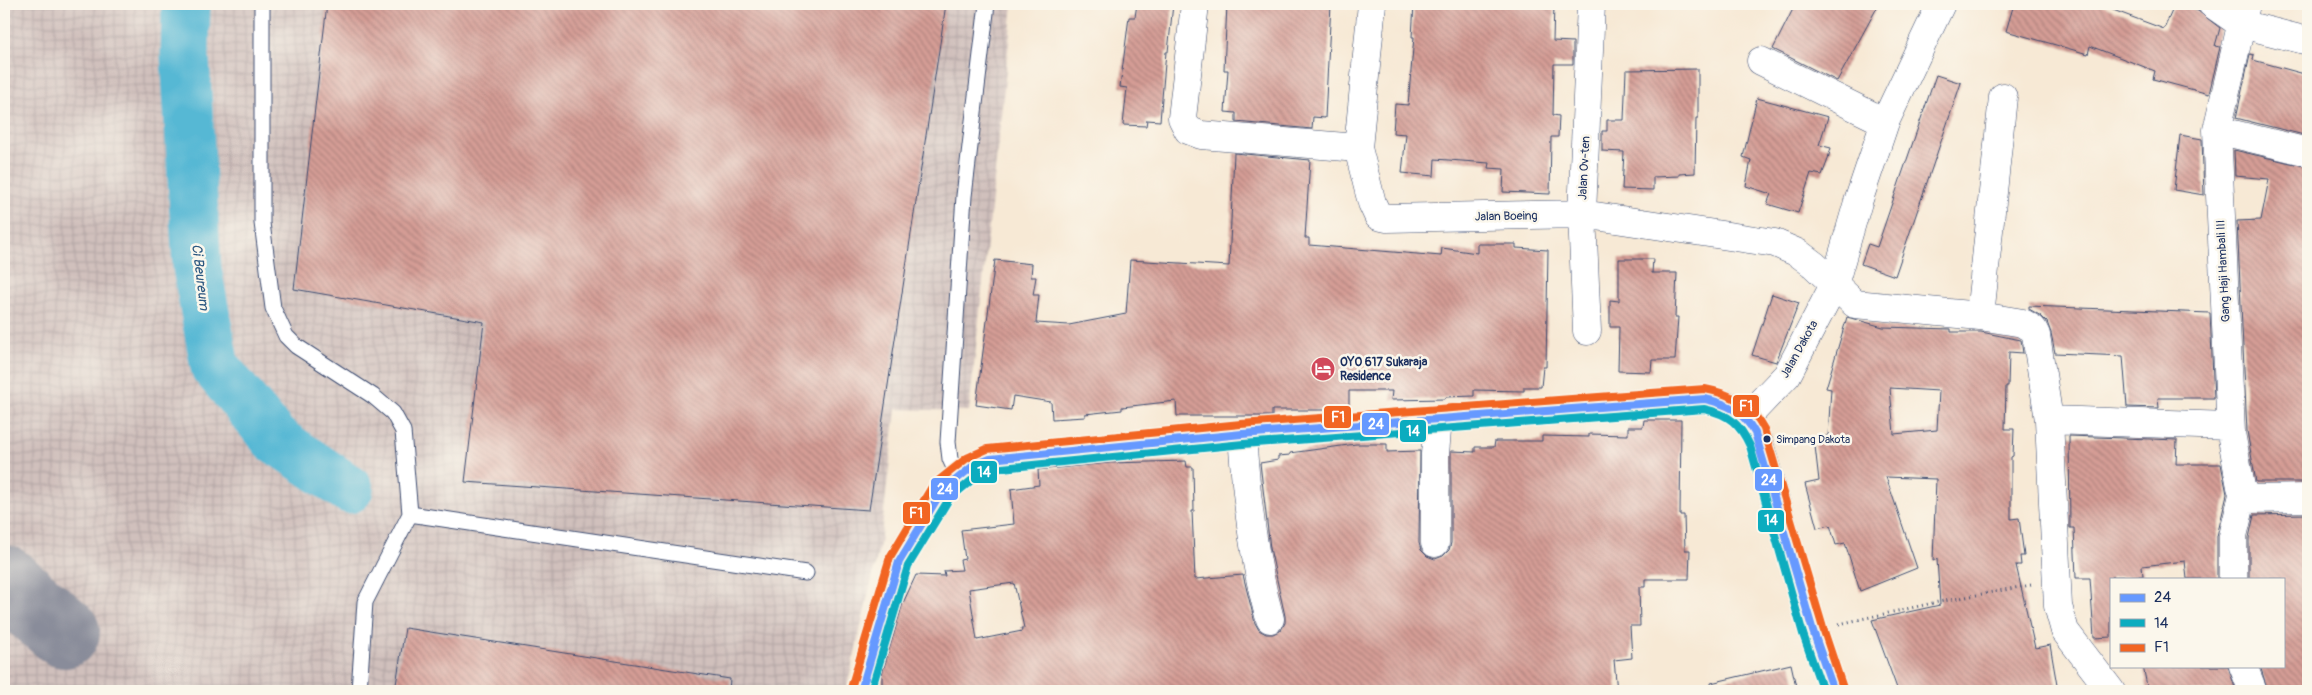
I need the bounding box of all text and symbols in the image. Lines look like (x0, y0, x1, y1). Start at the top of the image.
street label: Jalan Ov-ten (1575, 135, 1594, 200)
street label: Jalan Boeing (1474, 208, 1538, 225)
street label: Gang Haji Hambali III (2213, 219, 2234, 322)
water label: Ci Beureum (188, 243, 213, 313)
street label: Jalan Dakota (1777, 317, 1822, 381)
place label: OYO 617 Sukaraja Residence (1340, 355, 1428, 384)
hotel icon: OYO 617 Sukaraja Residence (1310, 356, 1336, 382)
line badge: F1 (1732, 394, 1760, 418)
text: F1 (1739, 398, 1753, 415)
line badge: F1 (1323, 405, 1352, 429)
text: F1 (1331, 409, 1345, 426)
line badge: 24 (1361, 412, 1390, 436)
text: 24 (1368, 416, 1385, 433)
line badge: 14 (1399, 419, 1427, 443)
text: 14 (1406, 423, 1421, 440)
place label: Simpang Dakota (1776, 433, 1850, 446)
marker: Simpang Dakota (1762, 434, 1772, 444)
line badge: 14 (970, 460, 998, 484)
text: 14 (977, 464, 992, 481)
line badge: 24 (1754, 468, 1783, 492)
text: 24 (1761, 472, 1778, 489)
line badge: 24 (930, 477, 959, 501)
text: 24 (937, 481, 954, 498)
line badge: F1 (902, 501, 931, 525)
text: F1 (909, 505, 923, 522)
line badge: 14 (1757, 509, 1785, 533)
text: 14 (1764, 512, 1779, 529)
legend (2110, 578, 2284, 668)
text: 24 (2154, 588, 2171, 607)
text: 14 (2154, 614, 2169, 633)
text: F1 (2154, 638, 2169, 657)

